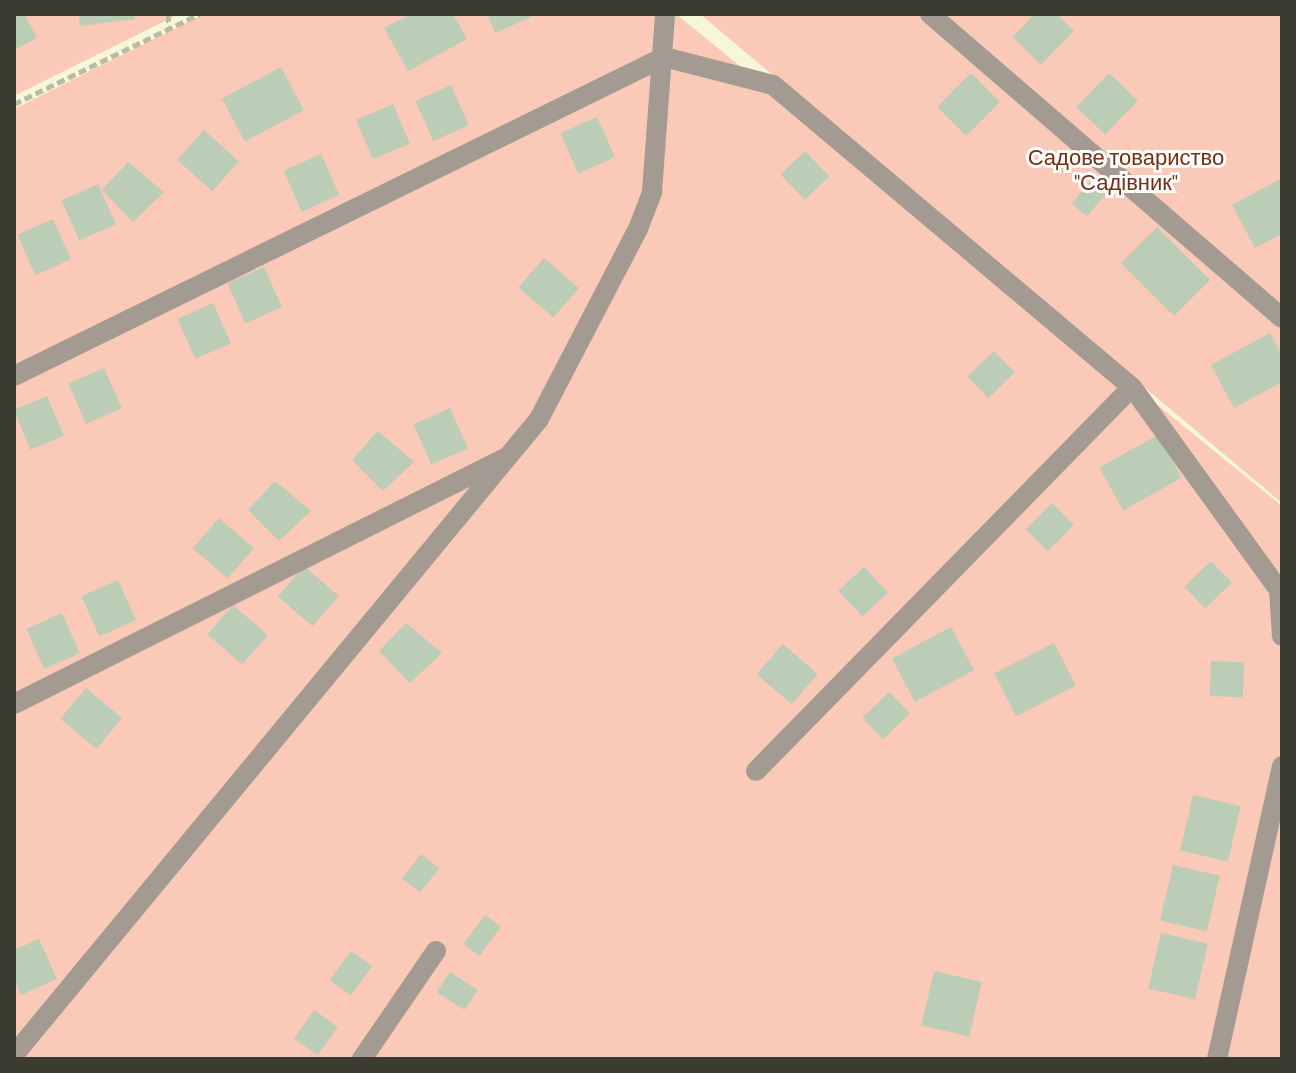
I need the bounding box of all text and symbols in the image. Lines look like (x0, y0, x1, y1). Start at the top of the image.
park label: Садове товариство "Садівник" (1028, 143, 1224, 194)

